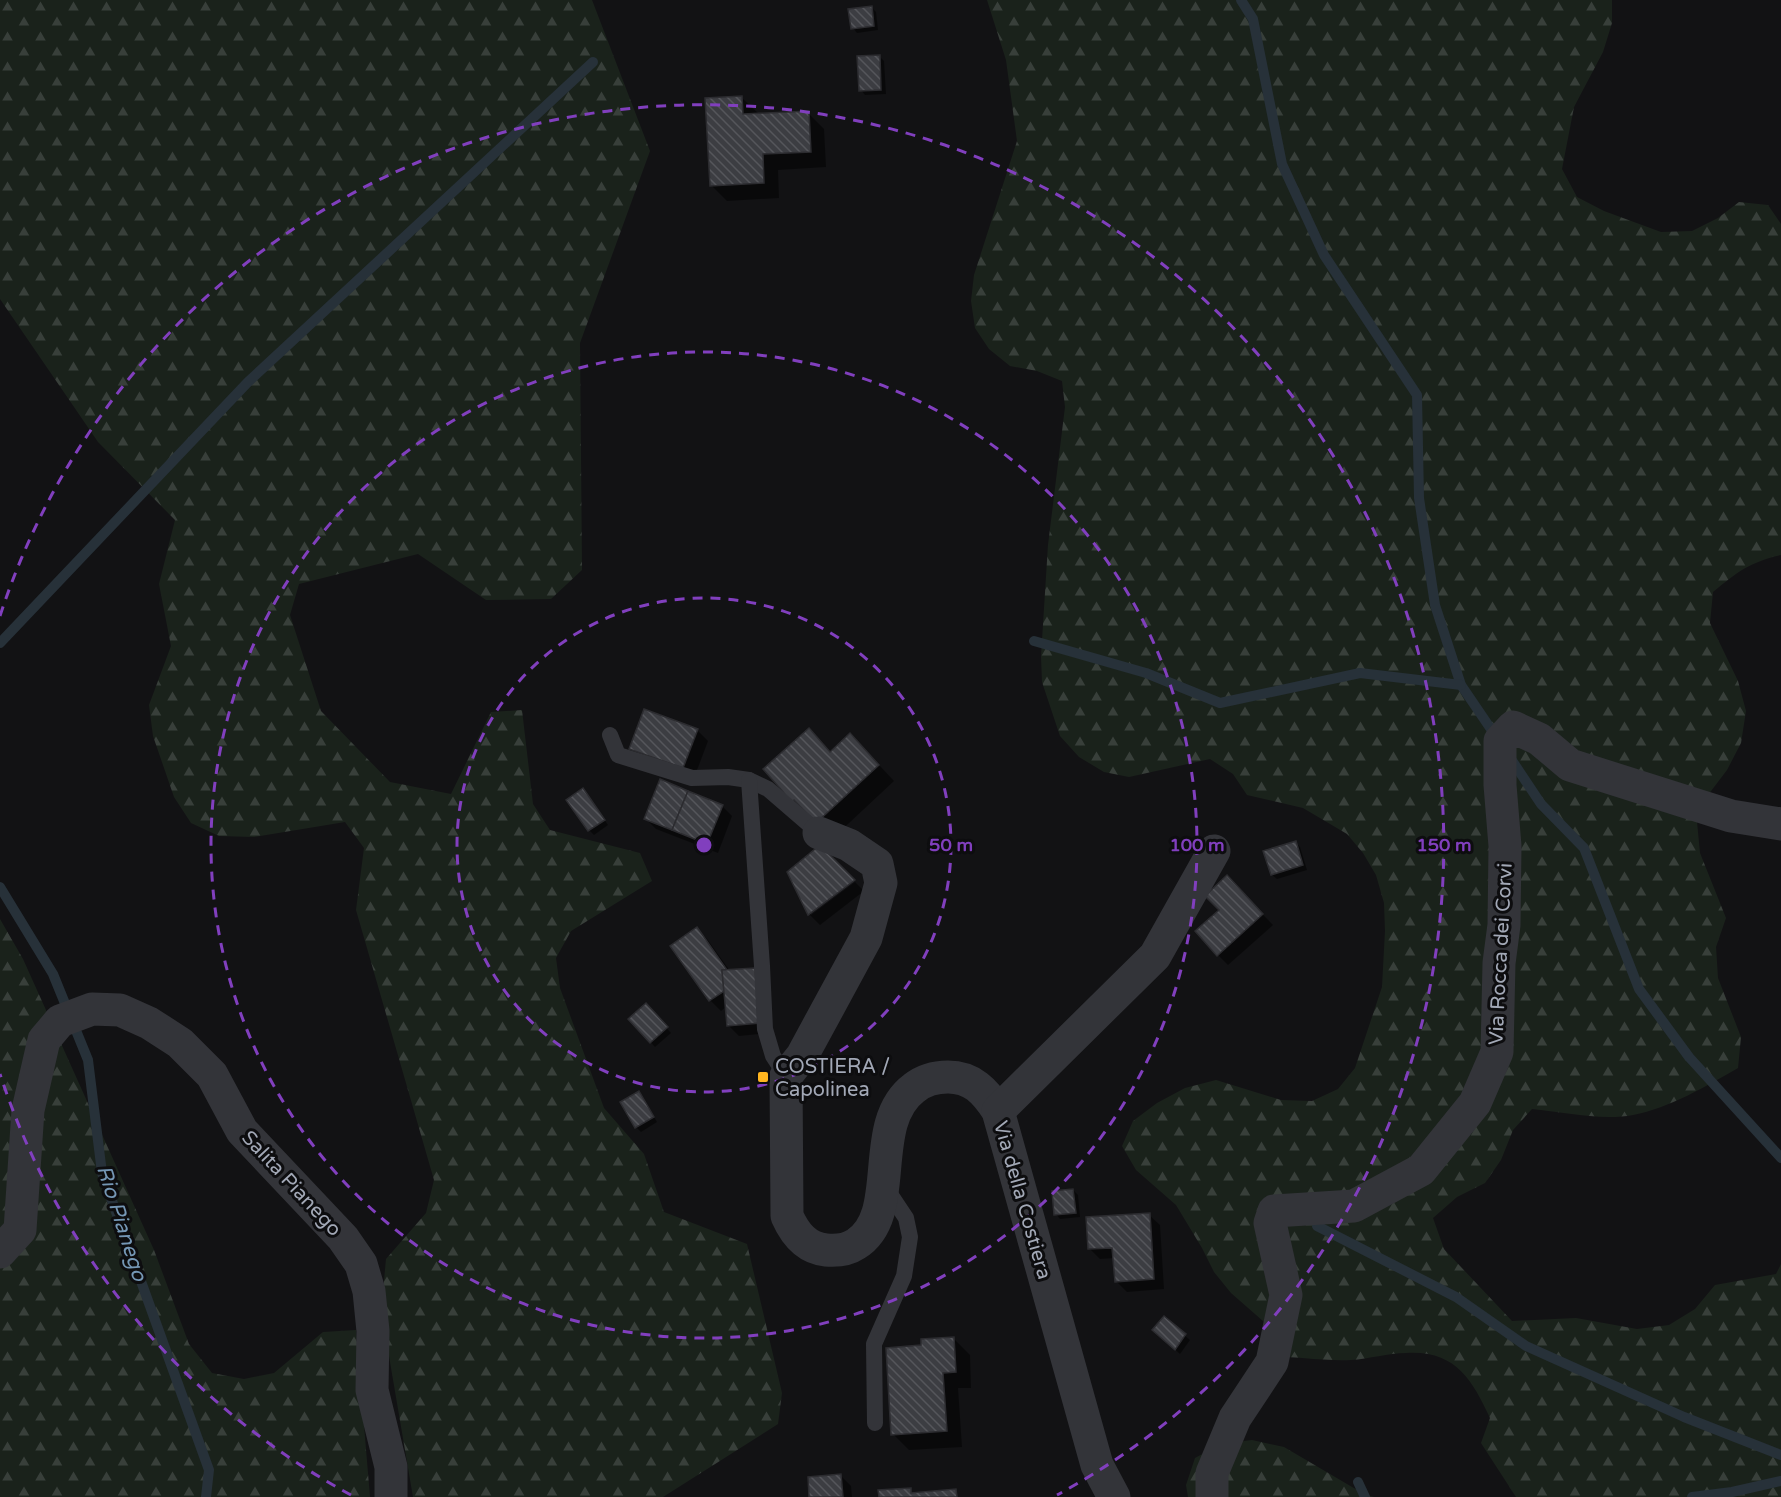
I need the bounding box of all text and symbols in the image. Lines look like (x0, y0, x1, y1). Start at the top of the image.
text: 50 m (929, 834, 973, 856)
text: 100 m (1169, 834, 1225, 856)
text: 150 m (1416, 834, 1472, 856)
centre of rings (694, 835, 714, 855)
street label: Via Rocca dei Corvi (1484, 862, 1518, 1046)
place label: COSTIERA / Capolinea (775, 1055, 890, 1102)
marker: COSTIERA / Capolinea (756, 1070, 770, 1084)
street label: Via della Costiera (988, 1118, 1056, 1282)
street label: Salita Pianego (236, 1126, 346, 1241)
water label: Rio Pianego (91, 1162, 152, 1285)

